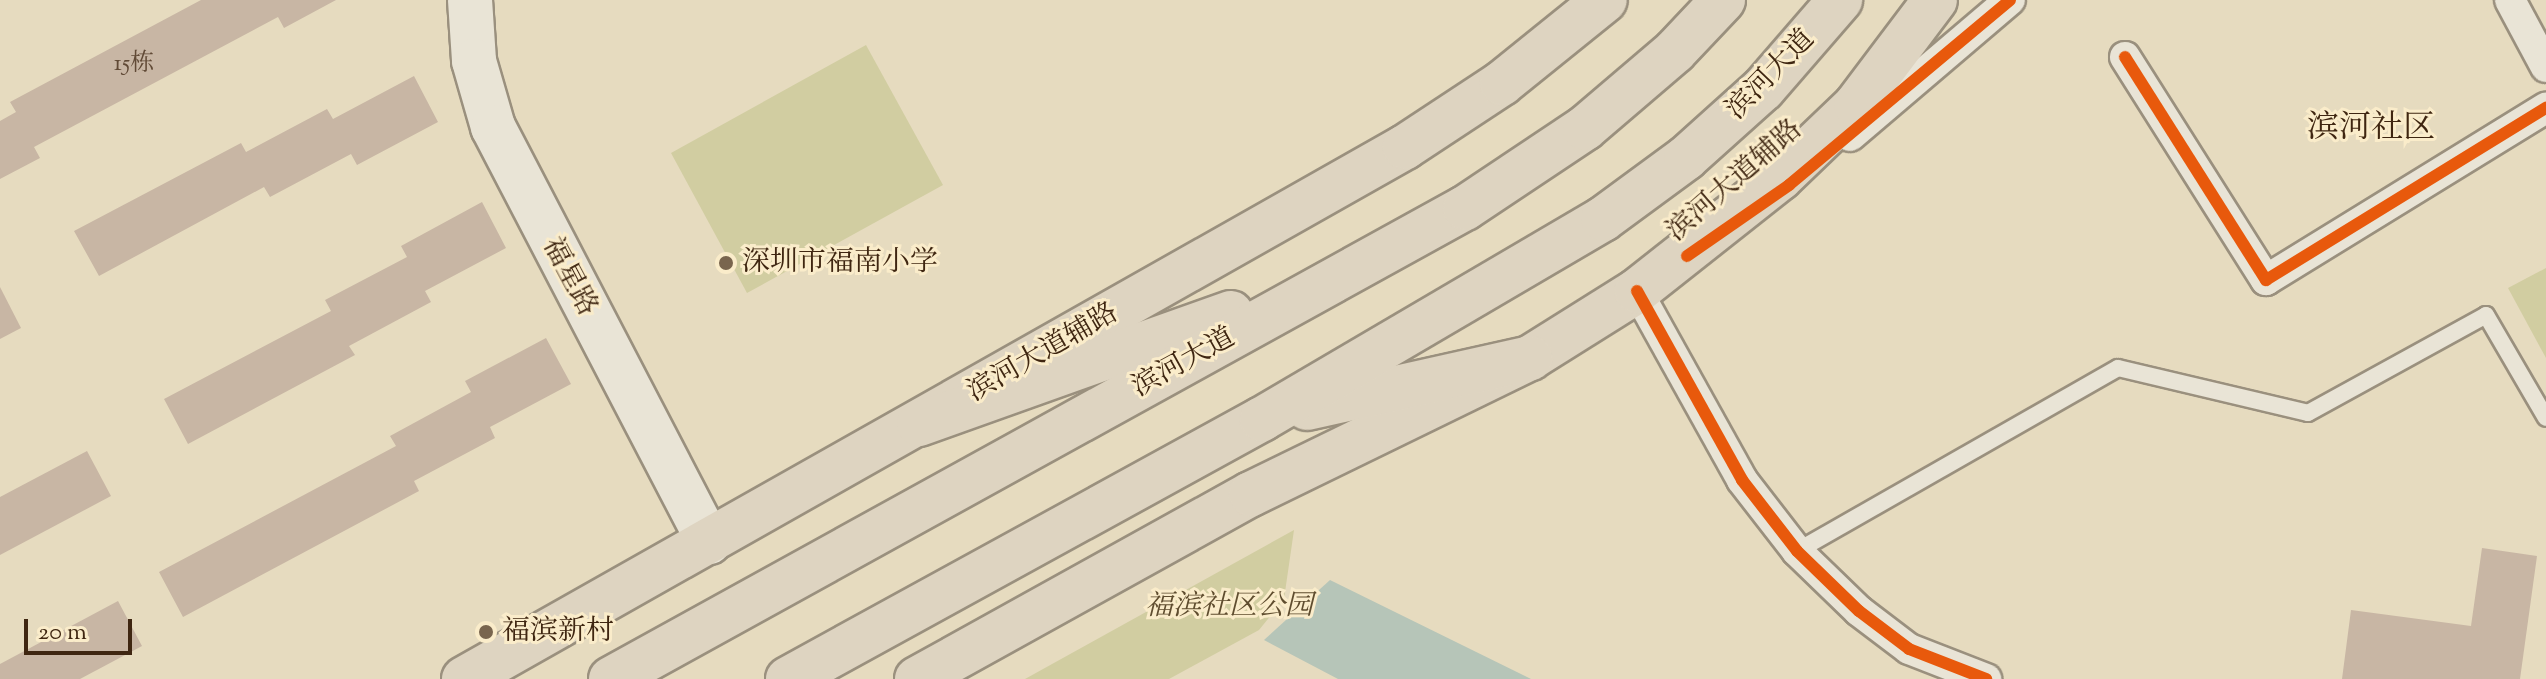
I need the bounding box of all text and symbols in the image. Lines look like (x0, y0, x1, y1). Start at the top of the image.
street label: 滨河大道 (1720, 23, 1822, 127)
house number: 15栋 (114, 51, 154, 79)
district label: 滨河社区 (2307, 110, 2435, 148)
street label: 滨河大道辅路 (1661, 113, 1809, 249)
street label: 福星路 (534, 232, 604, 322)
place label: 深圳市福南小学 (742, 246, 938, 280)
marker: 深圳市福南小学 (717, 254, 735, 272)
street label: 滨河大道辅路 (962, 296, 1124, 410)
street label: 滨河大道 (1127, 321, 1241, 405)
park label: 福滨社区公园 (1145, 590, 1313, 624)
scale bar (28, 603, 136, 653)
place label: 福滨新村 (502, 615, 614, 649)
text: 20 m (38, 616, 87, 650)
marker: 福滨新村 (477, 623, 495, 641)

